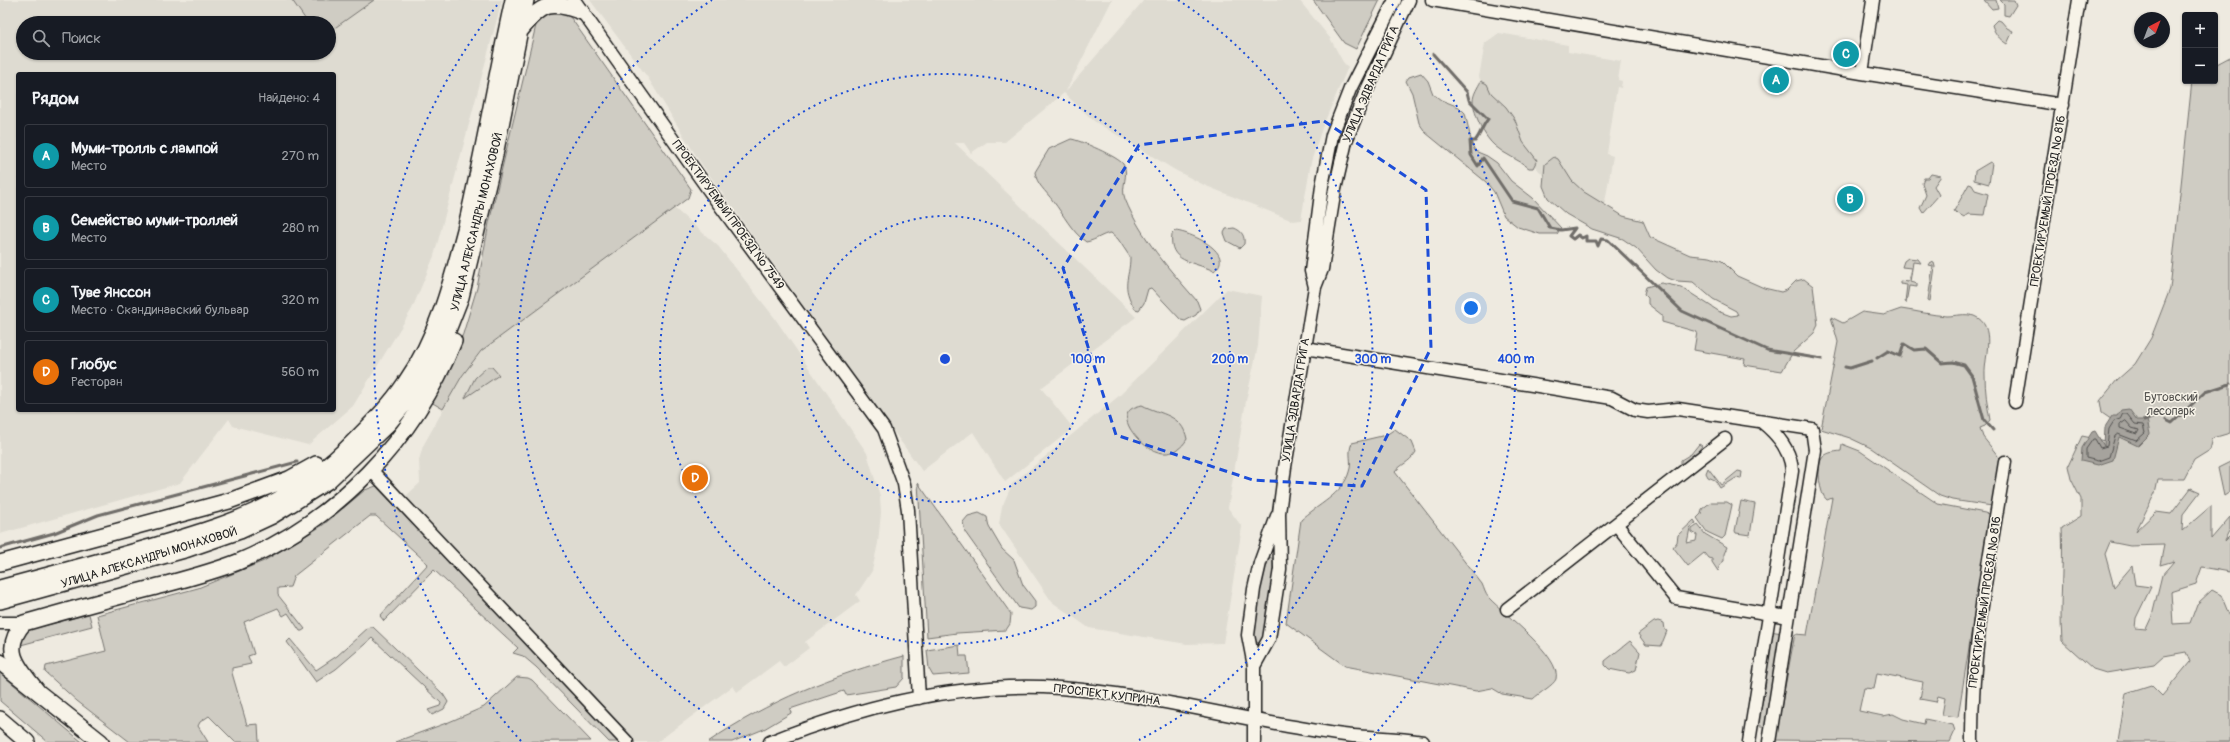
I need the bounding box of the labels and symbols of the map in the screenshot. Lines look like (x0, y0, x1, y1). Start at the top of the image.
north arrow (2134, 12, 2170, 48)
street label: УЛИЦА ЭДВАРДА ГРИГА (1340, 23, 1403, 145)
pin: C (1833, 39, 1859, 69)
pin: A (1763, 65, 1789, 95)
street label: ПРОЕКТИРУЕМЫЙ ПРОЕЗД № 816 (2027, 114, 2069, 288)
street label: УЛИЦА АЛЕКСАНДРЫ МОНАХОВОЙ (448, 131, 506, 313)
street label: ПРОЕКТИРУЕМЫЙ ПРОЕЗД № 7549 (669, 137, 787, 293)
pin: B (1837, 184, 1863, 214)
your location (1461, 298, 1481, 318)
street label: УЛИЦА ЭДВАРДА ГРИГА (1279, 337, 1313, 463)
centre of rings (938, 352, 952, 366)
text: 100 m (1071, 352, 1106, 367)
text: 200 m (1212, 352, 1249, 367)
text: 300 m (1355, 352, 1392, 367)
text: 400 m (1497, 352, 1535, 367)
park label: Бутовский лесопарк (2144, 390, 2198, 419)
pin: D (682, 463, 708, 493)
street label: ПРОЕКТИРУЕМЫЙ ПРОЕЗД № 816 (1966, 515, 2004, 689)
street label: УЛИЦА АЛЕКСАНДРЫ МОНАХОВОЙ (59, 524, 239, 592)
street label: ПРОСПЕКТ КУПРИНА (1053, 681, 1162, 709)

